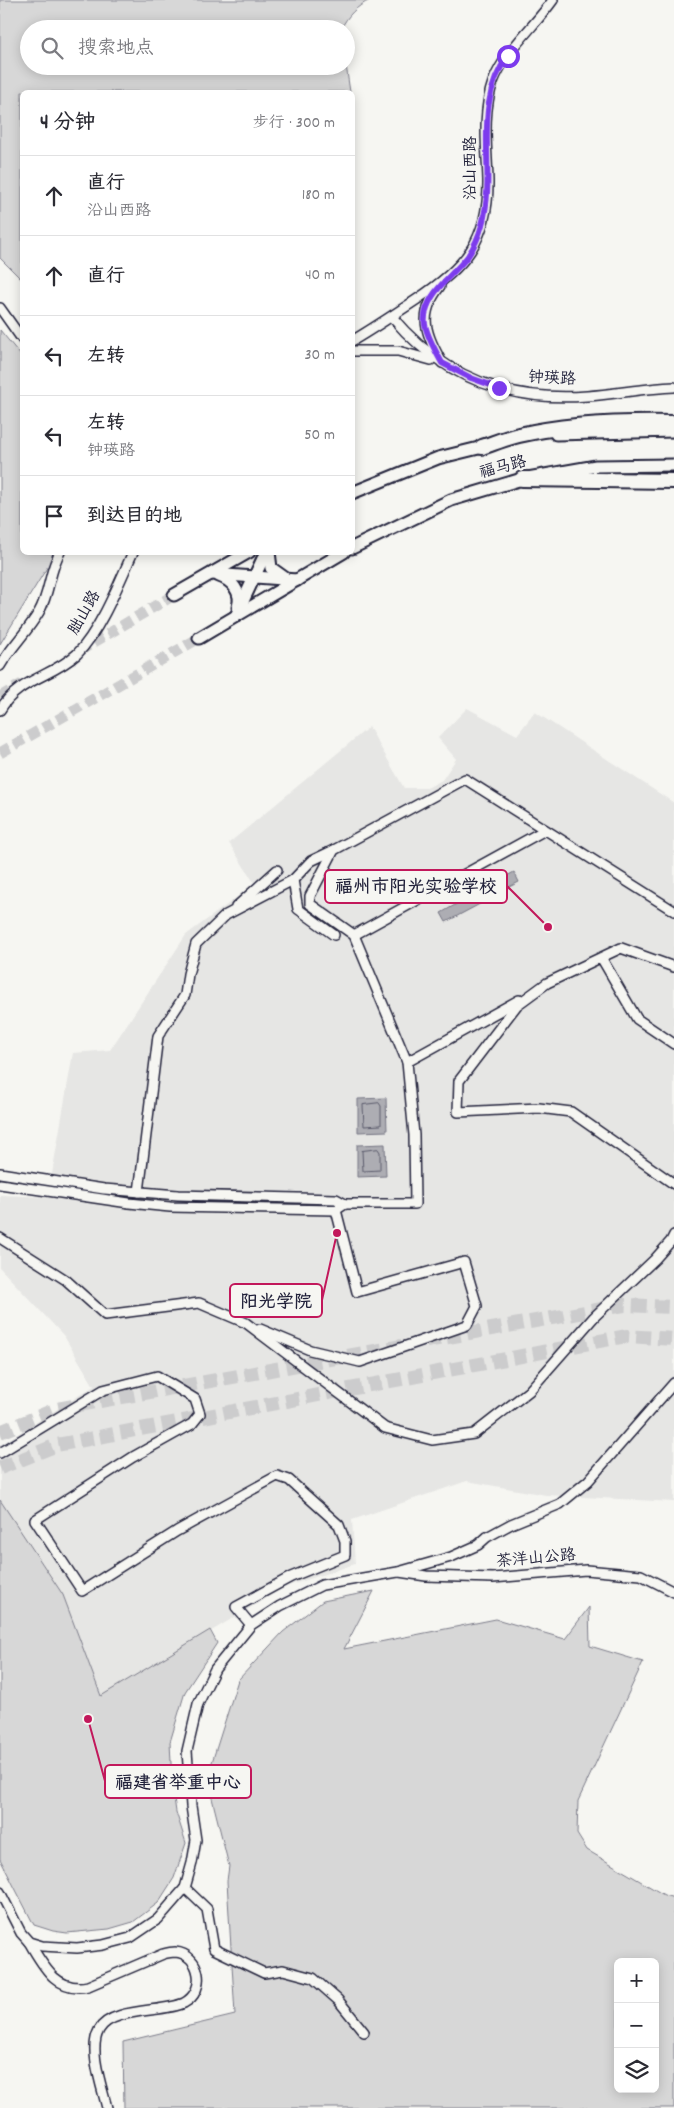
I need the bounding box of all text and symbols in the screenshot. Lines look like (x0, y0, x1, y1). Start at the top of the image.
search box (20, 20, 355, 75)
icon: search (38, 34, 66, 62)
text: 搜索地点 (78, 36, 154, 63)
route start (497, 45, 520, 68)
text: 4 分钟 (40, 109, 96, 139)
text: 步行 · 300 m (253, 112, 335, 135)
street label: 沿山西路 (460, 136, 483, 200)
text: 直行 (87, 171, 125, 198)
icon: ahead (40, 182, 68, 210)
text: 180 m (302, 184, 335, 207)
text: 沿山西路 (87, 200, 151, 223)
icon: ahead (40, 262, 68, 290)
text: 直行 (87, 264, 125, 291)
text: 40 m (305, 264, 335, 287)
icon: left (40, 342, 68, 370)
text: 左转 (87, 344, 125, 371)
text: 30 m (305, 344, 335, 367)
street label: 钟瑛路 (527, 366, 577, 392)
route end (488, 377, 511, 400)
text: 左转 (87, 411, 125, 438)
icon: left (40, 422, 68, 450)
text: 50 m (304, 424, 335, 447)
text: 钟瑛路 (87, 440, 135, 463)
street label: 福马路 (477, 451, 529, 485)
icon: arrive (40, 502, 68, 530)
text: 到达目的地 (87, 504, 182, 531)
street label: 胐山路 (63, 586, 107, 640)
callout: 福州市阳光实验学校 (325, 870, 507, 903)
text: 福州市阳光实验学校 (335, 876, 497, 901)
callout: 阳光学院 (230, 1284, 322, 1317)
text: 阳光学院 (240, 1291, 312, 1316)
street label: 茶洋山公路 (495, 1544, 577, 1574)
callout: 福建省举重中心 (105, 1765, 251, 1798)
text: 福建省举重中心 (115, 1772, 241, 1797)
map controls (614, 1958, 659, 2093)
button: + (614, 1958, 659, 2003)
button: − (614, 2003, 659, 2048)
button: layers (614, 2048, 659, 2093)

